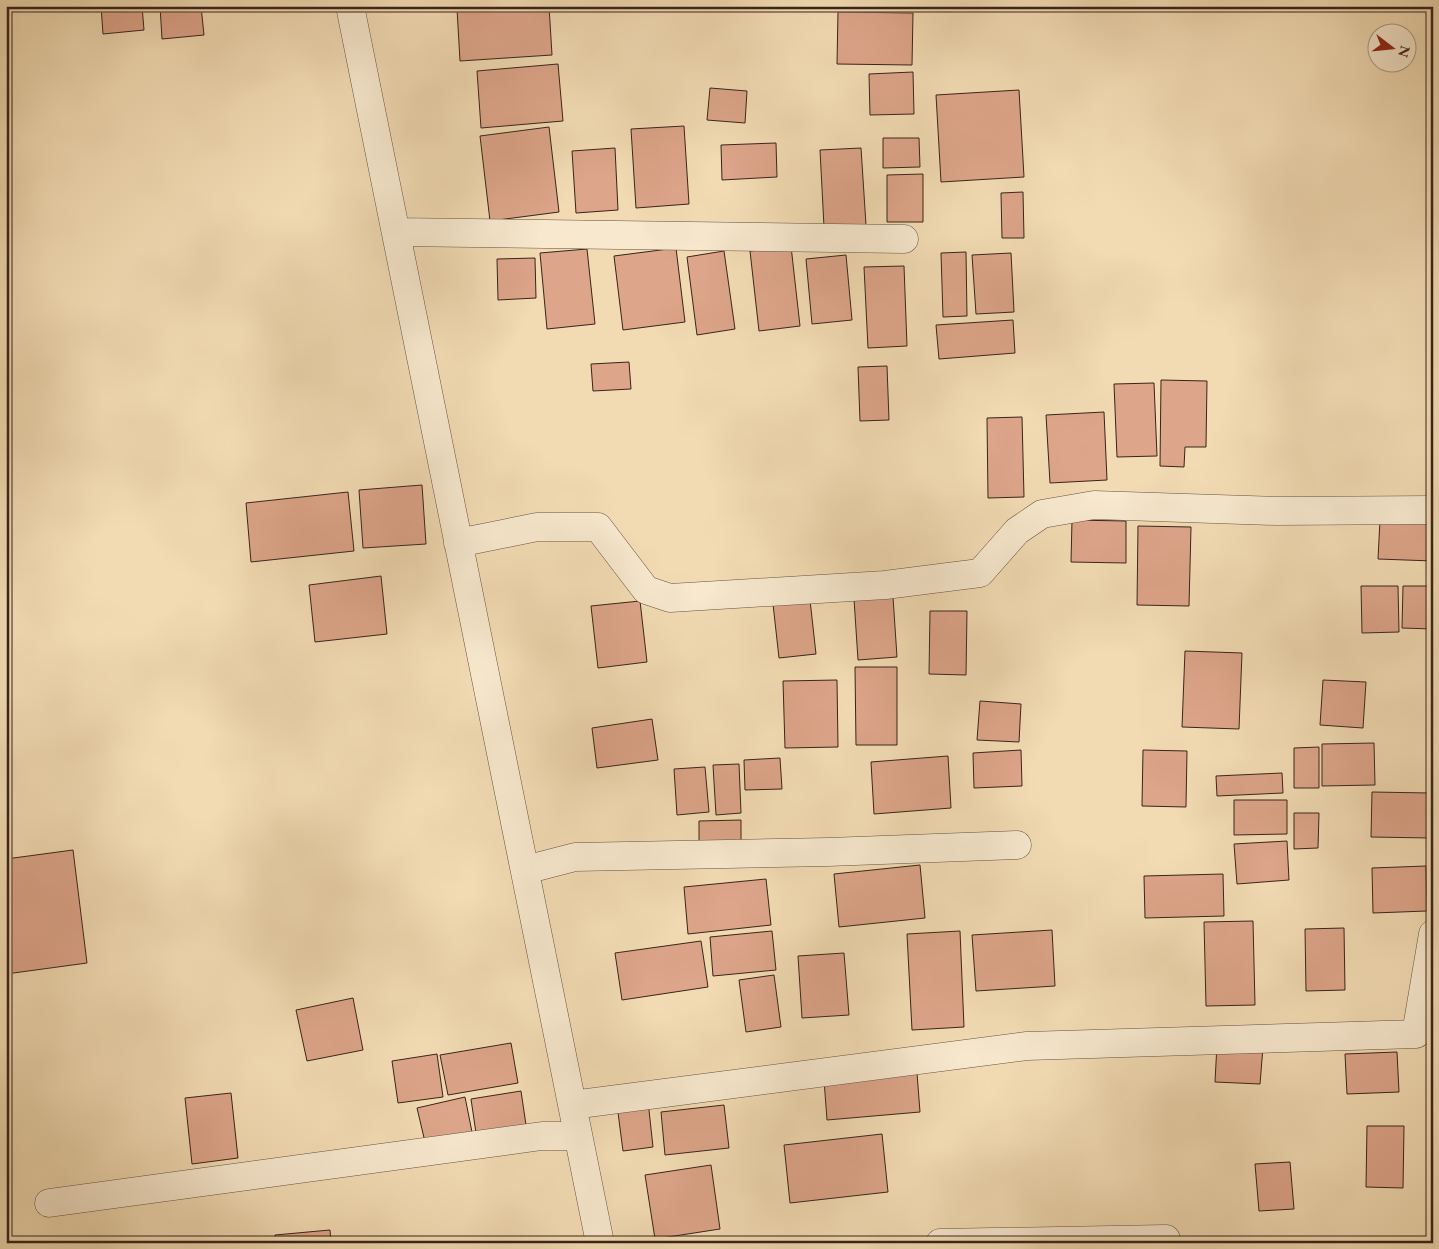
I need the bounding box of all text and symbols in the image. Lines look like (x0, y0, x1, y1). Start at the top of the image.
north arrow (1366, 22, 1416, 72)
text: N (1394, 44, 1415, 60)

